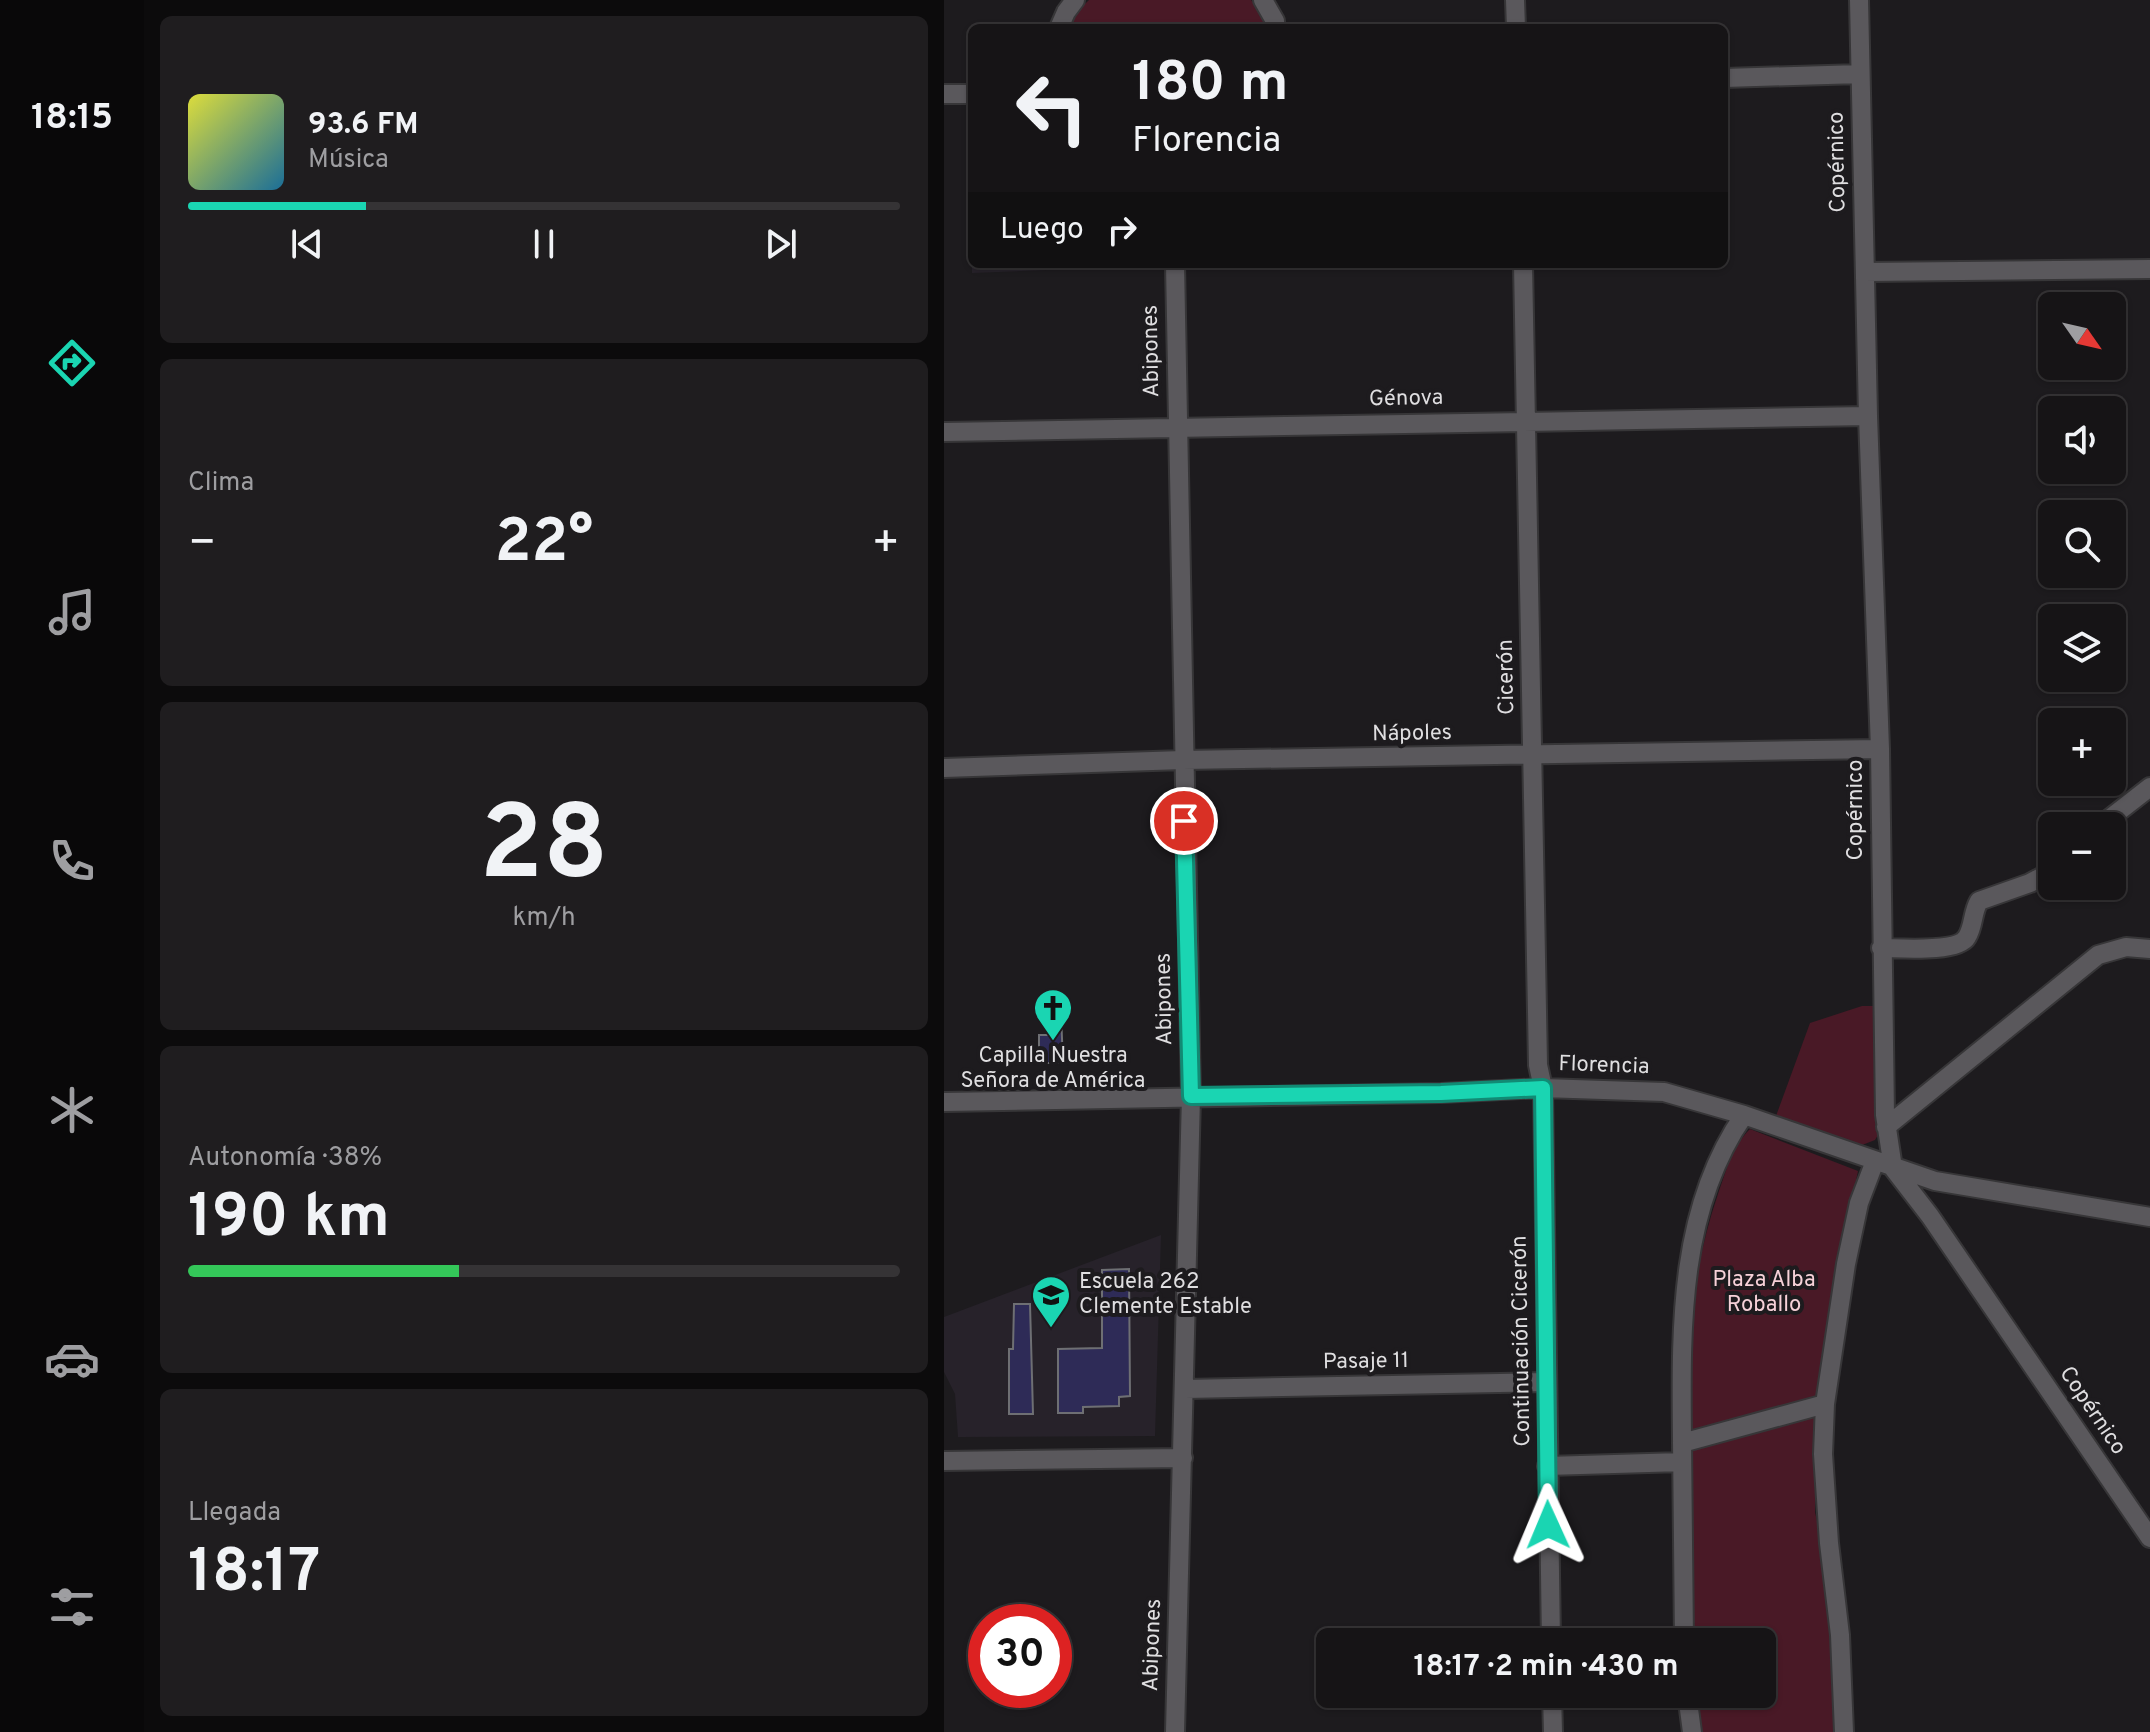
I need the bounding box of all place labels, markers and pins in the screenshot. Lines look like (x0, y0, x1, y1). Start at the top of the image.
pin (1150, 787, 1218, 855)
church icon: Capilla Nuestra Señora de América (1032, 987, 1074, 1042)
place label: Capilla Nuestra Señora de América (961, 1043, 1145, 1095)
place label: Escuela 262 Clemente Estable (1079, 1269, 1252, 1321)
school or university icon: Escuela 262 Clemente Estable (1030, 1274, 1072, 1329)

